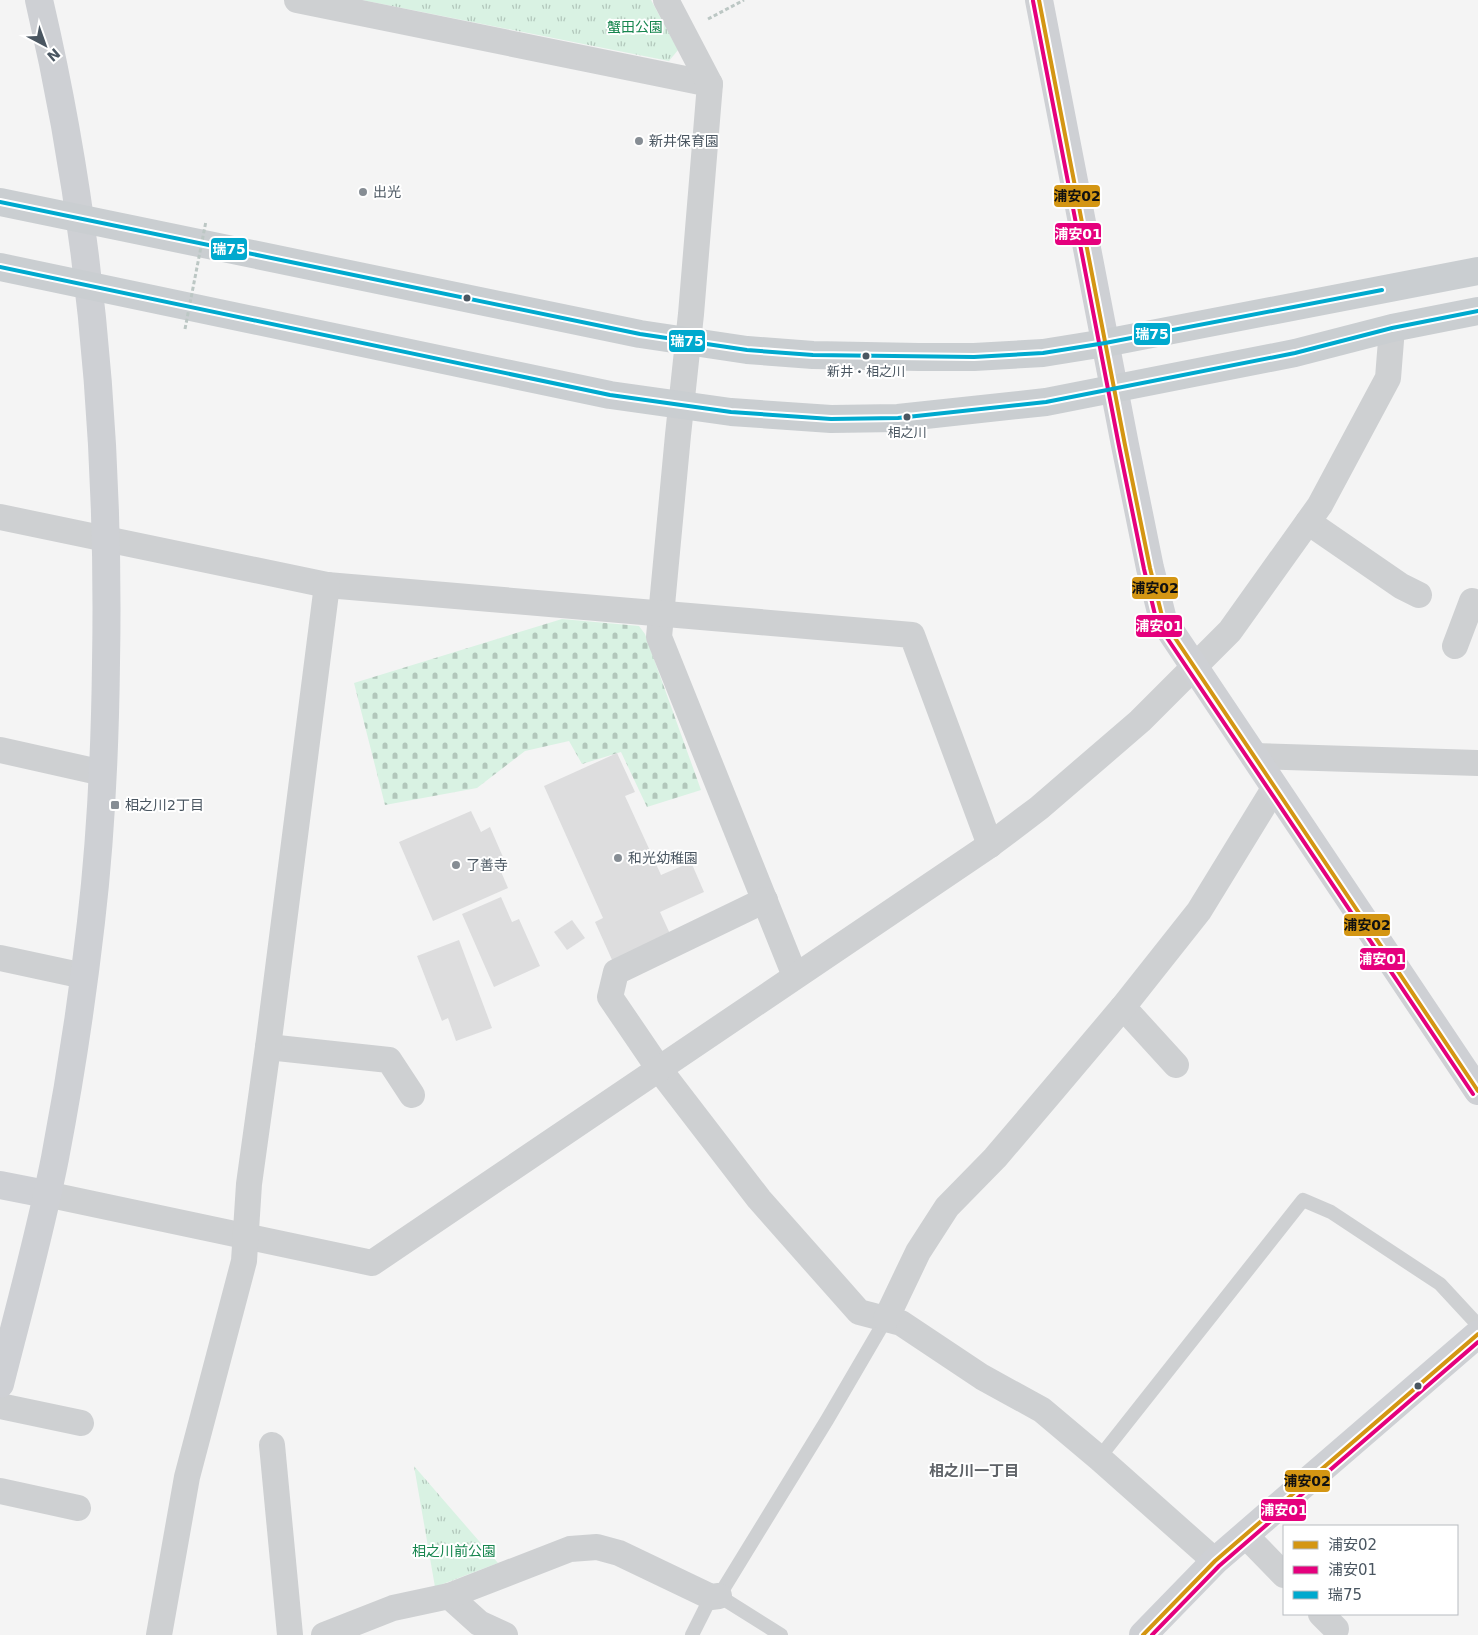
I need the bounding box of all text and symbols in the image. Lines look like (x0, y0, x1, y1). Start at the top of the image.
park label: 蟹田公園 (607, 19, 663, 35)
north arrow (20, 20, 70, 70)
text: N (44, 45, 63, 65)
place label: 新井保育園 (649, 133, 719, 149)
marker: 新井保育園 (633, 135, 645, 147)
place label: 出光 (373, 184, 401, 200)
line badge: 浦安02 (1053, 184, 1101, 208)
marker: 出光 (357, 186, 369, 198)
text: 浦安02 (1053, 188, 1101, 204)
line badge: 浦安01 (1054, 222, 1102, 246)
text: 浦安01 (1054, 226, 1102, 242)
line badge: 瑞75 (210, 237, 248, 261)
text: 瑞75 (212, 241, 246, 257)
unlabelled marker (462, 293, 472, 303)
line badge: 瑞75 (1133, 322, 1171, 346)
text: 瑞75 (1135, 326, 1169, 342)
line badge: 瑞75 (668, 329, 706, 353)
text: 瑞75 (670, 333, 704, 349)
marker: 新井・相之川 (861, 351, 871, 361)
place label: 新井・相之川 (827, 364, 905, 379)
marker: 相之川 (902, 412, 912, 422)
place label: 相之川 (887, 425, 927, 440)
line badge: 浦安02 (1131, 576, 1179, 600)
text: 浦安02 (1131, 580, 1179, 596)
line badge: 浦安01 (1135, 614, 1183, 638)
text: 浦安01 (1135, 618, 1183, 634)
place label: 相之川2丁目 (125, 797, 204, 813)
marker: 相之川2丁目 (109, 799, 121, 811)
place label: 和光幼稚園 (628, 850, 698, 866)
marker: 和光幼稚園 (612, 852, 624, 864)
place label: 了善寺 (466, 857, 508, 873)
marker: 了善寺 (450, 859, 462, 871)
line badge: 浦安02 (1343, 913, 1391, 937)
text: 浦安02 (1343, 917, 1391, 933)
line badge: 浦安01 (1359, 947, 1406, 971)
text: 浦安01 (1358, 951, 1406, 967)
unlabelled marker (1413, 1381, 1423, 1391)
district label: 相之川一丁目 (929, 1462, 1019, 1480)
line badge: 浦安02 (1284, 1469, 1331, 1493)
text: 浦安02 (1283, 1473, 1331, 1489)
line badge: 浦安01 (1260, 1498, 1307, 1522)
text: 浦安01 (1260, 1502, 1308, 1518)
legend (1283, 1525, 1458, 1615)
text: 浦安02 (1328, 1536, 1377, 1554)
park label: 相之川前公園 (412, 1543, 496, 1559)
text: 浦安01 (1328, 1561, 1377, 1579)
text: 瑞75 (1328, 1586, 1362, 1604)

